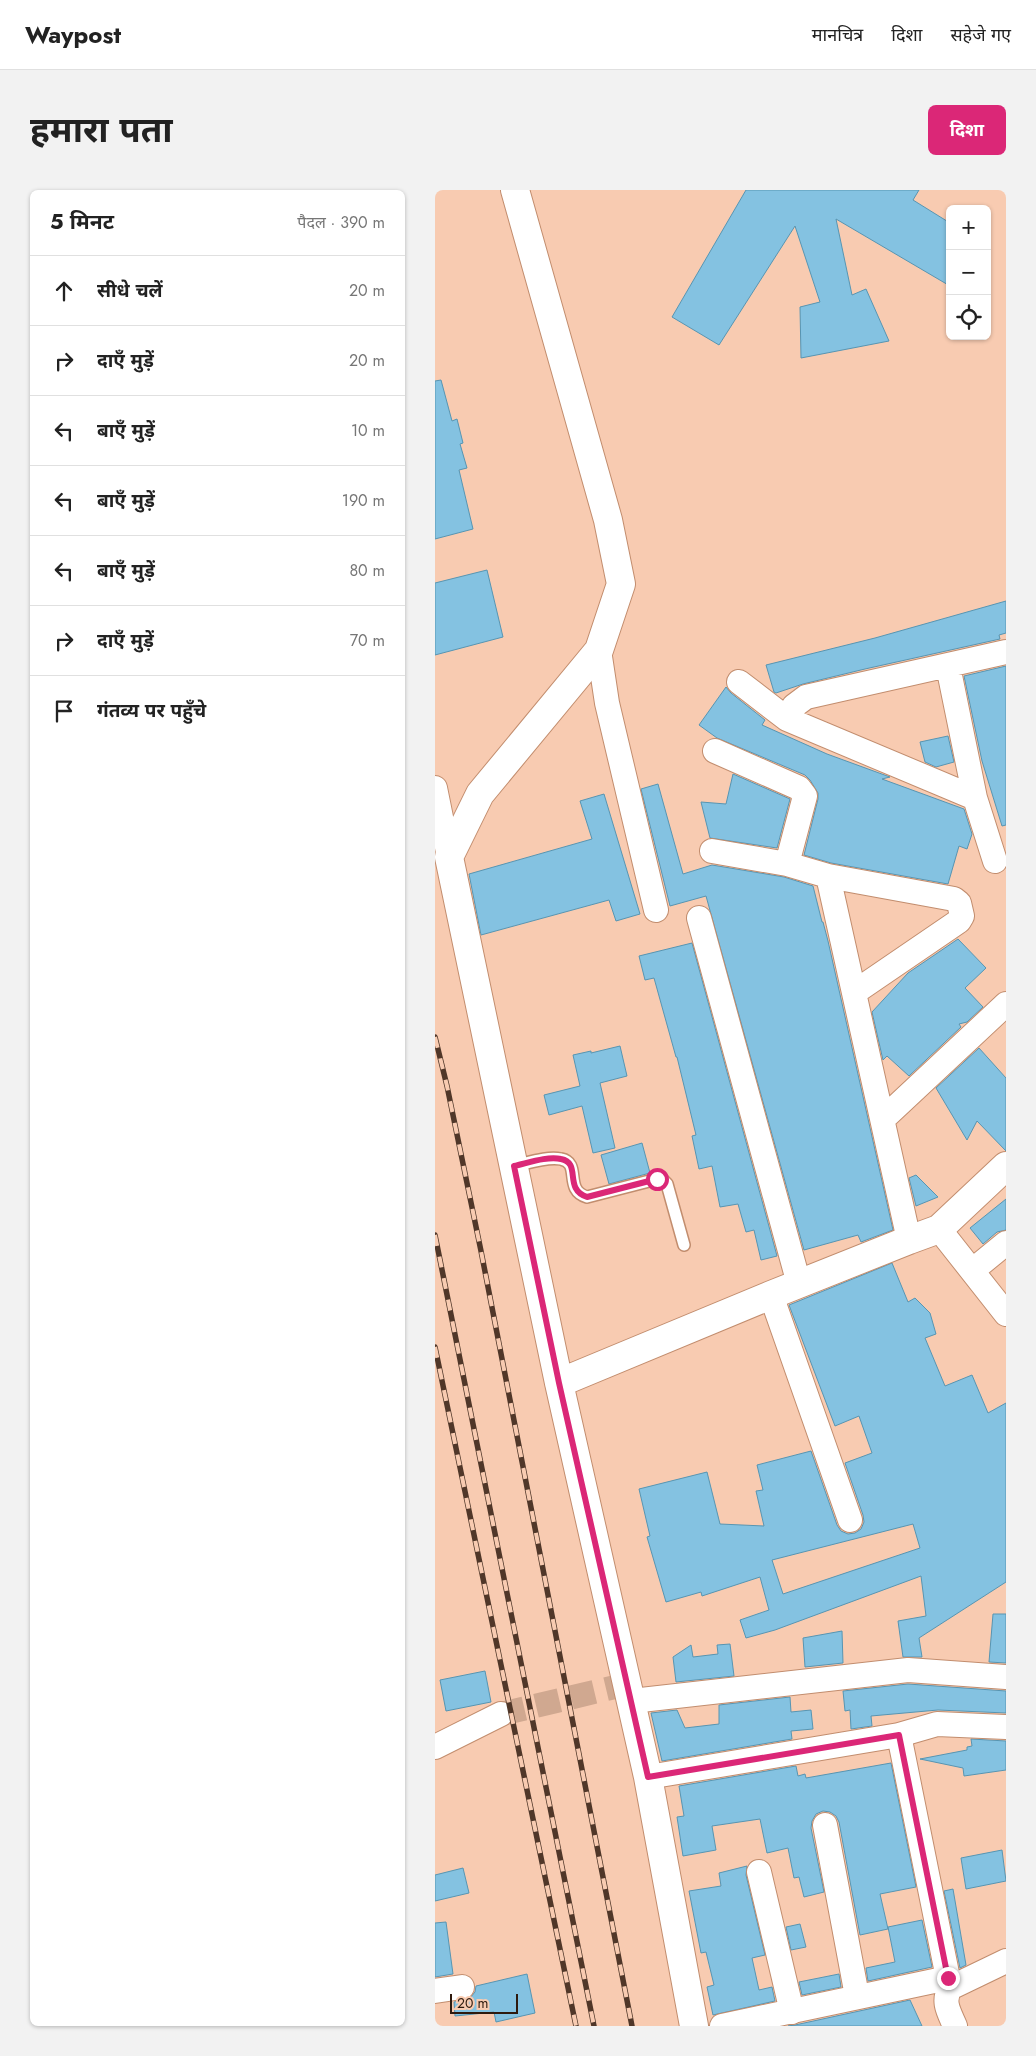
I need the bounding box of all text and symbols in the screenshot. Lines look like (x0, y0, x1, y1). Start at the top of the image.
text: Waypost (25, 17, 121, 52)
text: मानचित्र (812, 22, 863, 48)
text: दिशा (891, 22, 922, 48)
text: सहेजे गए (950, 22, 1011, 48)
text: हमारा पता (30, 105, 173, 155)
button: दिशा (928, 105, 1006, 155)
map controls (946, 205, 991, 340)
button: + (946, 205, 991, 250)
text: 5 मिनट (50, 207, 114, 237)
text: पैदल · 390 m (297, 211, 385, 234)
button: − (946, 250, 991, 295)
icon: ahead (50, 277, 78, 305)
text: सीधे चलें (97, 277, 163, 304)
text: 20 m (349, 279, 385, 302)
button: locate (946, 295, 991, 340)
icon: right (50, 347, 78, 375)
text: दाएँ मुड़ें (97, 347, 154, 374)
text: 20 m (349, 349, 385, 372)
icon: left (50, 417, 78, 445)
text: बाएँ मुड़ें (97, 417, 155, 444)
text: 10 m (351, 419, 385, 442)
icon: left (50, 487, 78, 515)
text: बाएँ मुड़ें (97, 487, 155, 514)
text: 190 m (342, 489, 385, 512)
icon: left (50, 557, 78, 585)
text: बाएँ मुड़ें (97, 557, 155, 584)
text: 80 m (349, 559, 385, 582)
icon: right (50, 627, 78, 655)
text: दाएँ मुड़ें (97, 627, 154, 654)
text: 70 m (350, 629, 385, 652)
icon: arrive (50, 697, 78, 725)
text: गंतव्य पर पहुँचे (97, 697, 206, 724)
route start (646, 1168, 669, 1191)
route end (937, 1967, 960, 1990)
scale bar (450, 1991, 517, 2014)
text: 20 m (457, 1993, 489, 2013)

